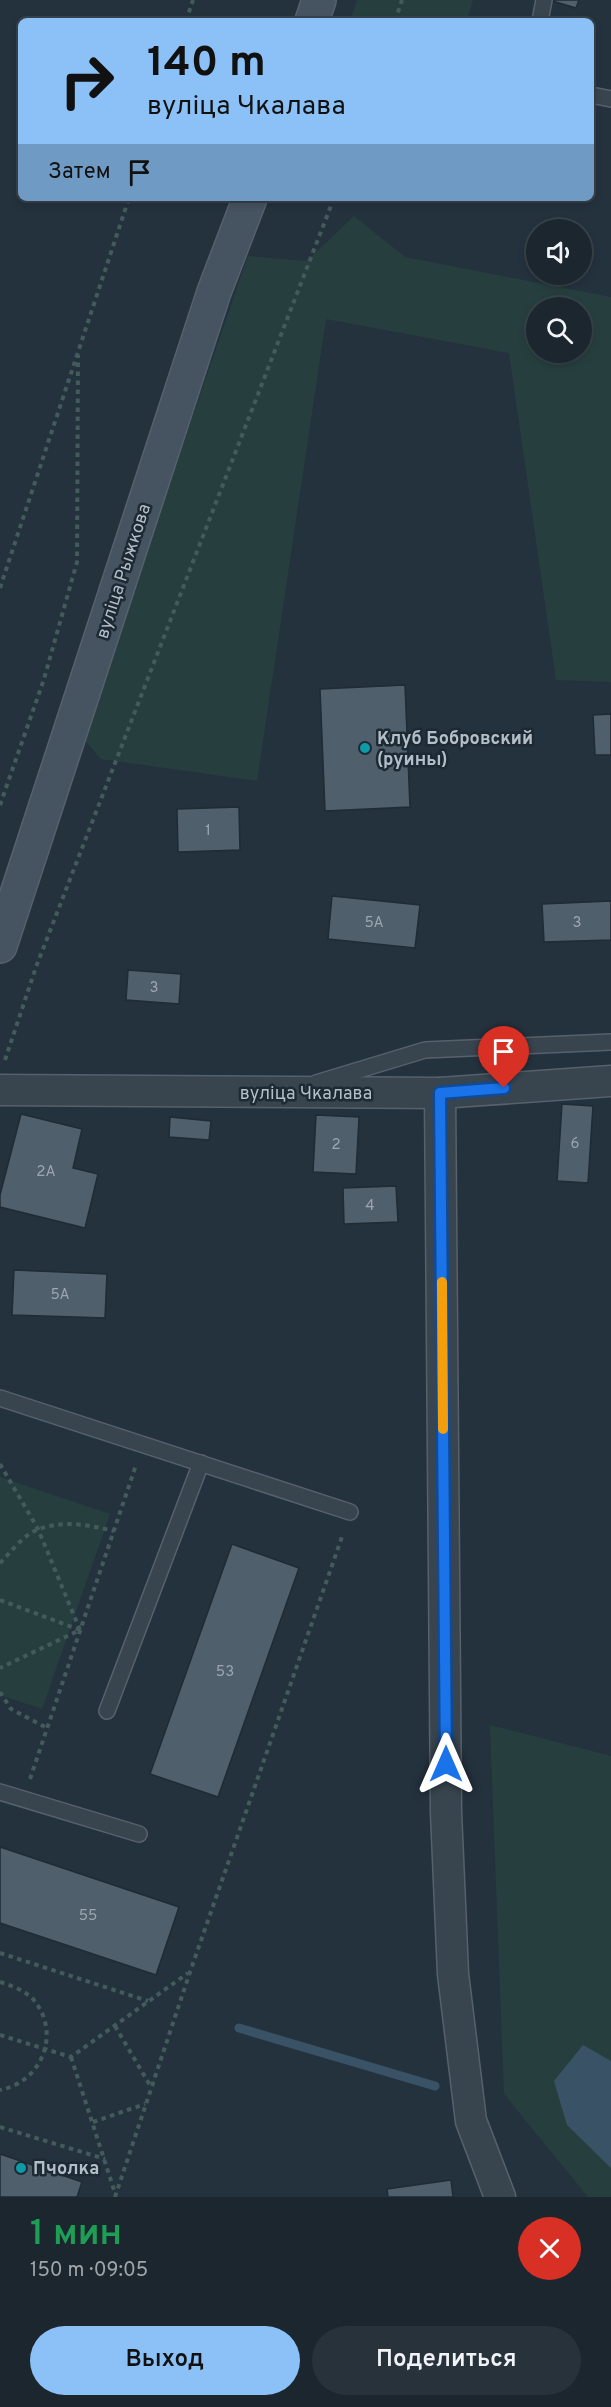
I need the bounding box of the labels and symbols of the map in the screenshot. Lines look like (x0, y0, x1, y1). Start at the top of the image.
street label: вуліца Рыжкова (92, 501, 157, 642)
place label: Клуб Бобровский (руины) (377, 728, 533, 772)
marker: Клуб Бобровский (руины) (358, 741, 372, 755)
house number: 1 (205, 822, 211, 841)
house number: 5А (364, 914, 384, 933)
house number: 3 (572, 914, 582, 933)
house number: 3 (149, 979, 159, 998)
pin (478, 1026, 529, 1088)
street label: вуліца Чкалава (240, 1083, 372, 1106)
house number: 6 (571, 1135, 580, 1154)
house number: 2 (331, 1136, 341, 1155)
house number: 2А (36, 1163, 56, 1182)
house number: 4 (365, 1197, 375, 1216)
house number: 5А (50, 1286, 70, 1305)
house number: 53 (216, 1663, 234, 1682)
position arrow (414, 1732, 478, 1796)
house number: 55 (79, 1907, 97, 1926)
place label: Пчолка (33, 2158, 99, 2181)
marker: Пчолка (14, 2161, 28, 2175)

